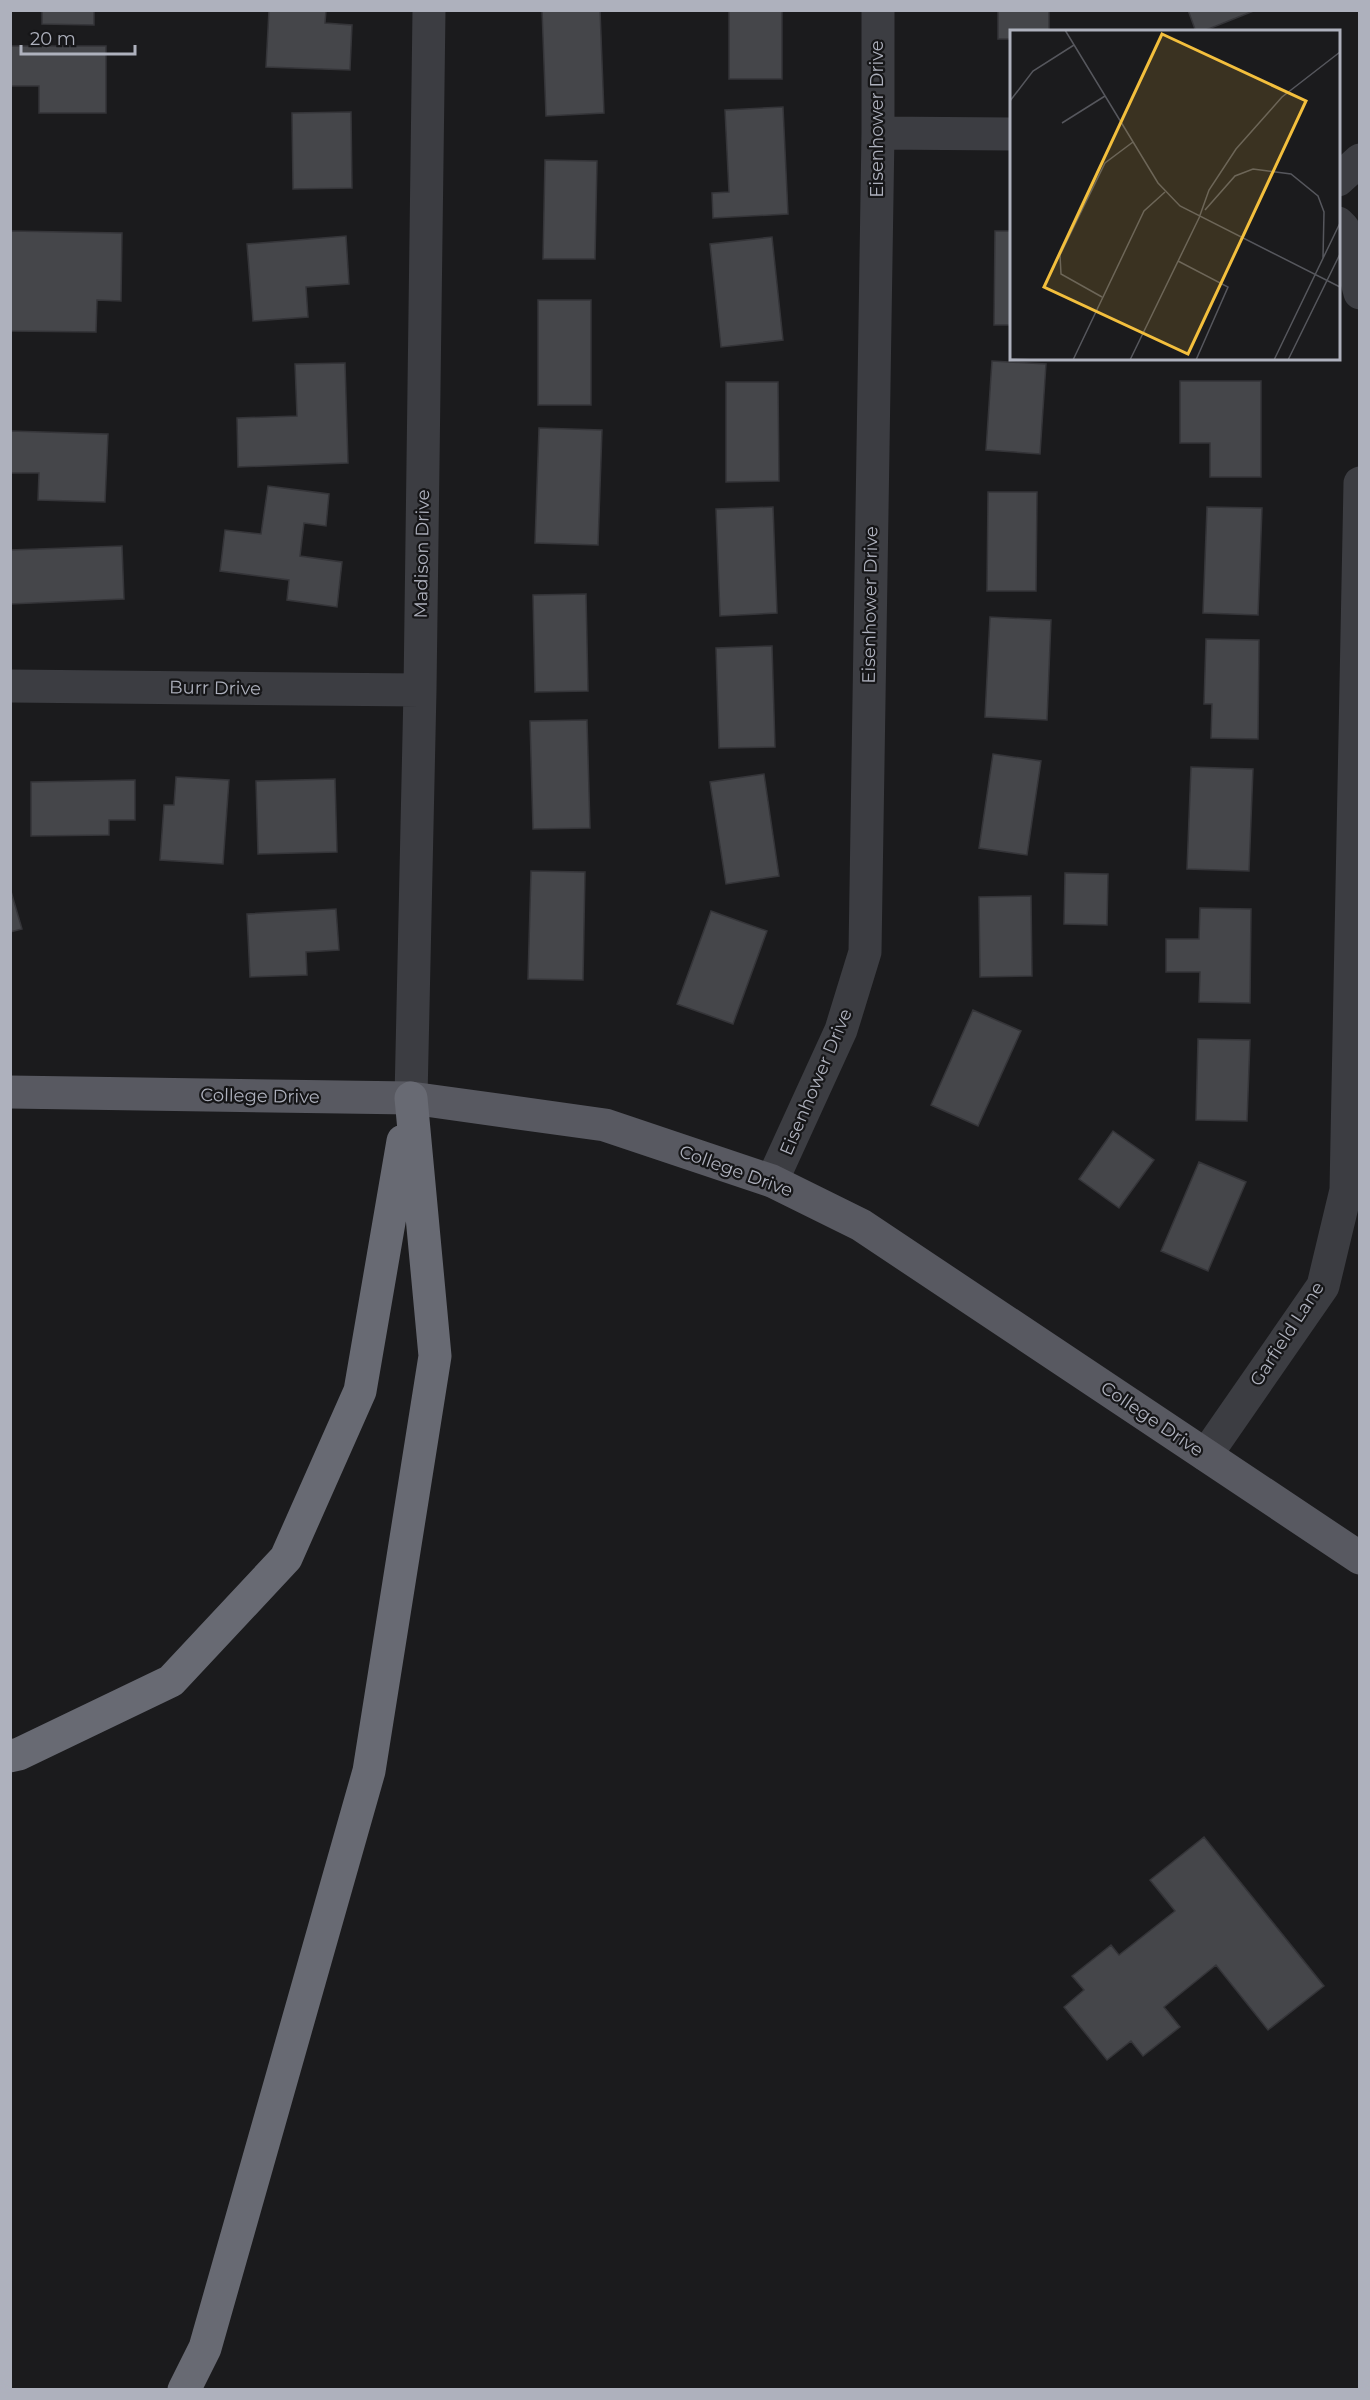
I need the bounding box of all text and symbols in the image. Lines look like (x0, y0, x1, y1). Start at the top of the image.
scale bar (21, 18, 135, 56)
text: 20 m (30, 28, 76, 50)
inset map (1010, 30, 1340, 360)
street label: Eisenhower Drive (866, 40, 888, 198)
street label: Madison Drive (410, 489, 434, 619)
street label: Eisenhower Drive (858, 526, 882, 684)
street label: Burr Drive (169, 676, 261, 700)
street label: Eisenhower Drive (775, 1005, 857, 1159)
street label: College Drive (200, 1084, 320, 1108)
street label: College Drive (676, 1140, 796, 1202)
street label: Garfield Lane (1245, 1278, 1329, 1390)
street label: College Drive (1096, 1377, 1208, 1462)

